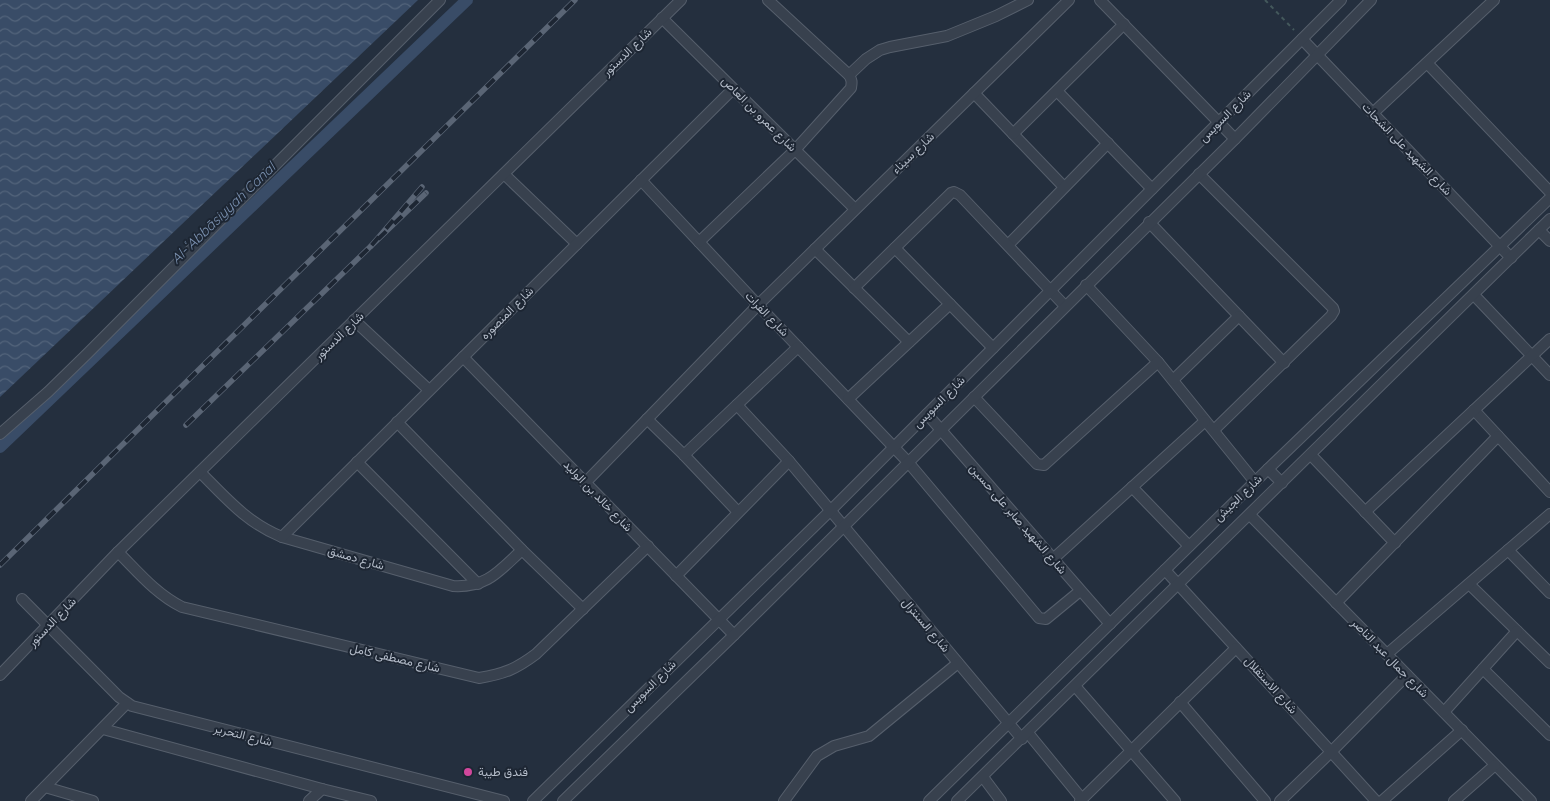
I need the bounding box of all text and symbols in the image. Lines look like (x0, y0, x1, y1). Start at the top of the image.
street label: شارع الدستور (598, 24, 656, 81)
street label: شارع عمرو بن العاص (717, 73, 800, 156)
street label: شارع السويس (1195, 86, 1255, 146)
street label: شارع الشهيد على الشحات (1358, 99, 1456, 200)
street label: شارع سيناء (888, 129, 938, 178)
water label: Al-ʿAbbāsiyyah Canal (167, 157, 280, 268)
street label: شارع المنصوره (477, 283, 538, 344)
street label: شارع الفرات (741, 288, 792, 341)
street label: شارع الدستور (310, 308, 368, 365)
street label: شارع السويس (909, 372, 969, 432)
street label: شارع خالد بن الوليد (559, 457, 636, 536)
street label: شارع الشهيد صابر على حسين (965, 460, 1070, 578)
street label: شارع الجيش (1210, 471, 1266, 526)
street label: شارع دمشق (326, 542, 386, 575)
street label: شارع الدستور (24, 594, 80, 652)
street label: شارع السنترال (898, 594, 953, 656)
street label: شارع جمال عبد الناصر (1347, 614, 1432, 702)
street label: شارع مصطفى كامل (348, 640, 442, 677)
street label: شارع الاستقلال (1240, 653, 1301, 718)
street label: شارع السويس (620, 656, 680, 716)
street label: شارع التحرير (211, 720, 274, 751)
place label: فندق طيبة (478, 764, 528, 779)
marker: فندق طيبة (462, 766, 474, 778)

